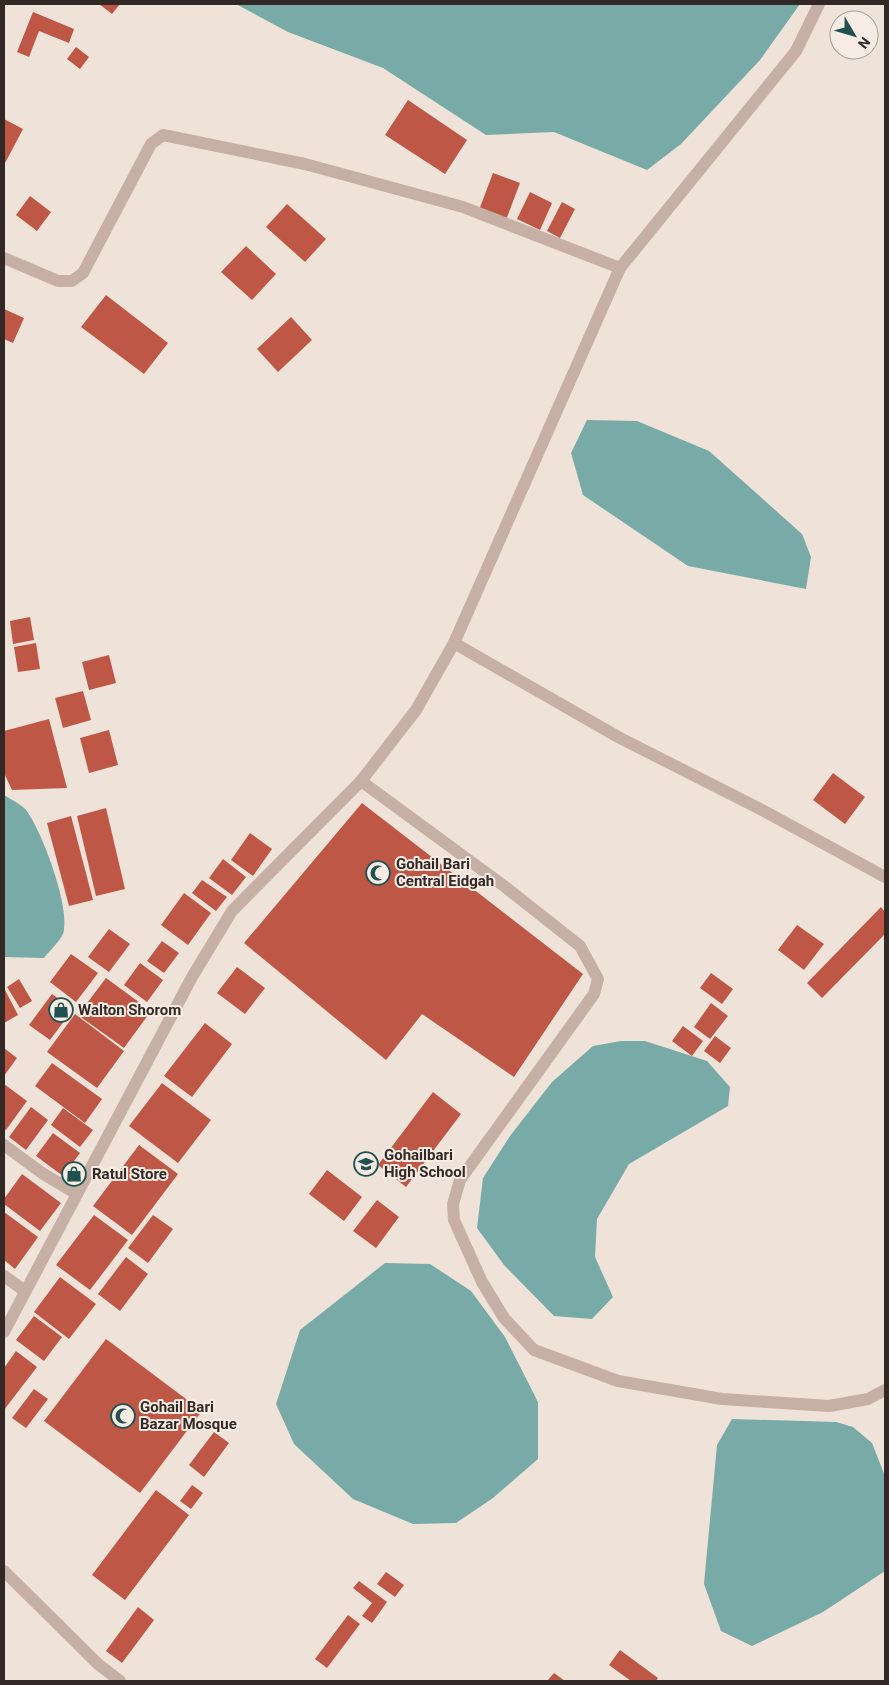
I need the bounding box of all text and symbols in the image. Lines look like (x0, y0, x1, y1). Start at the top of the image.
north arrow (829, 10, 879, 60)
text: N (855, 34, 874, 52)
place label: Gohail Bari Central Eidgah (396, 855, 494, 890)
mosque icon: Gohail Bari Central Eidgah (365, 860, 391, 886)
shop icon: Walton Shorom (48, 997, 74, 1023)
place label: Walton Shorom (78, 1001, 181, 1019)
place label: Gohailbari High School (384, 1146, 466, 1181)
school or university icon: Gohailbari High School (353, 1151, 379, 1177)
shop icon: Ratul Store (61, 1161, 87, 1187)
place label: Ratul Store (92, 1165, 167, 1183)
place label: Gohail Bari Bazar Mosque (140, 1398, 237, 1433)
mosque icon: Gohail Bari Bazar Mosque (110, 1403, 136, 1429)

